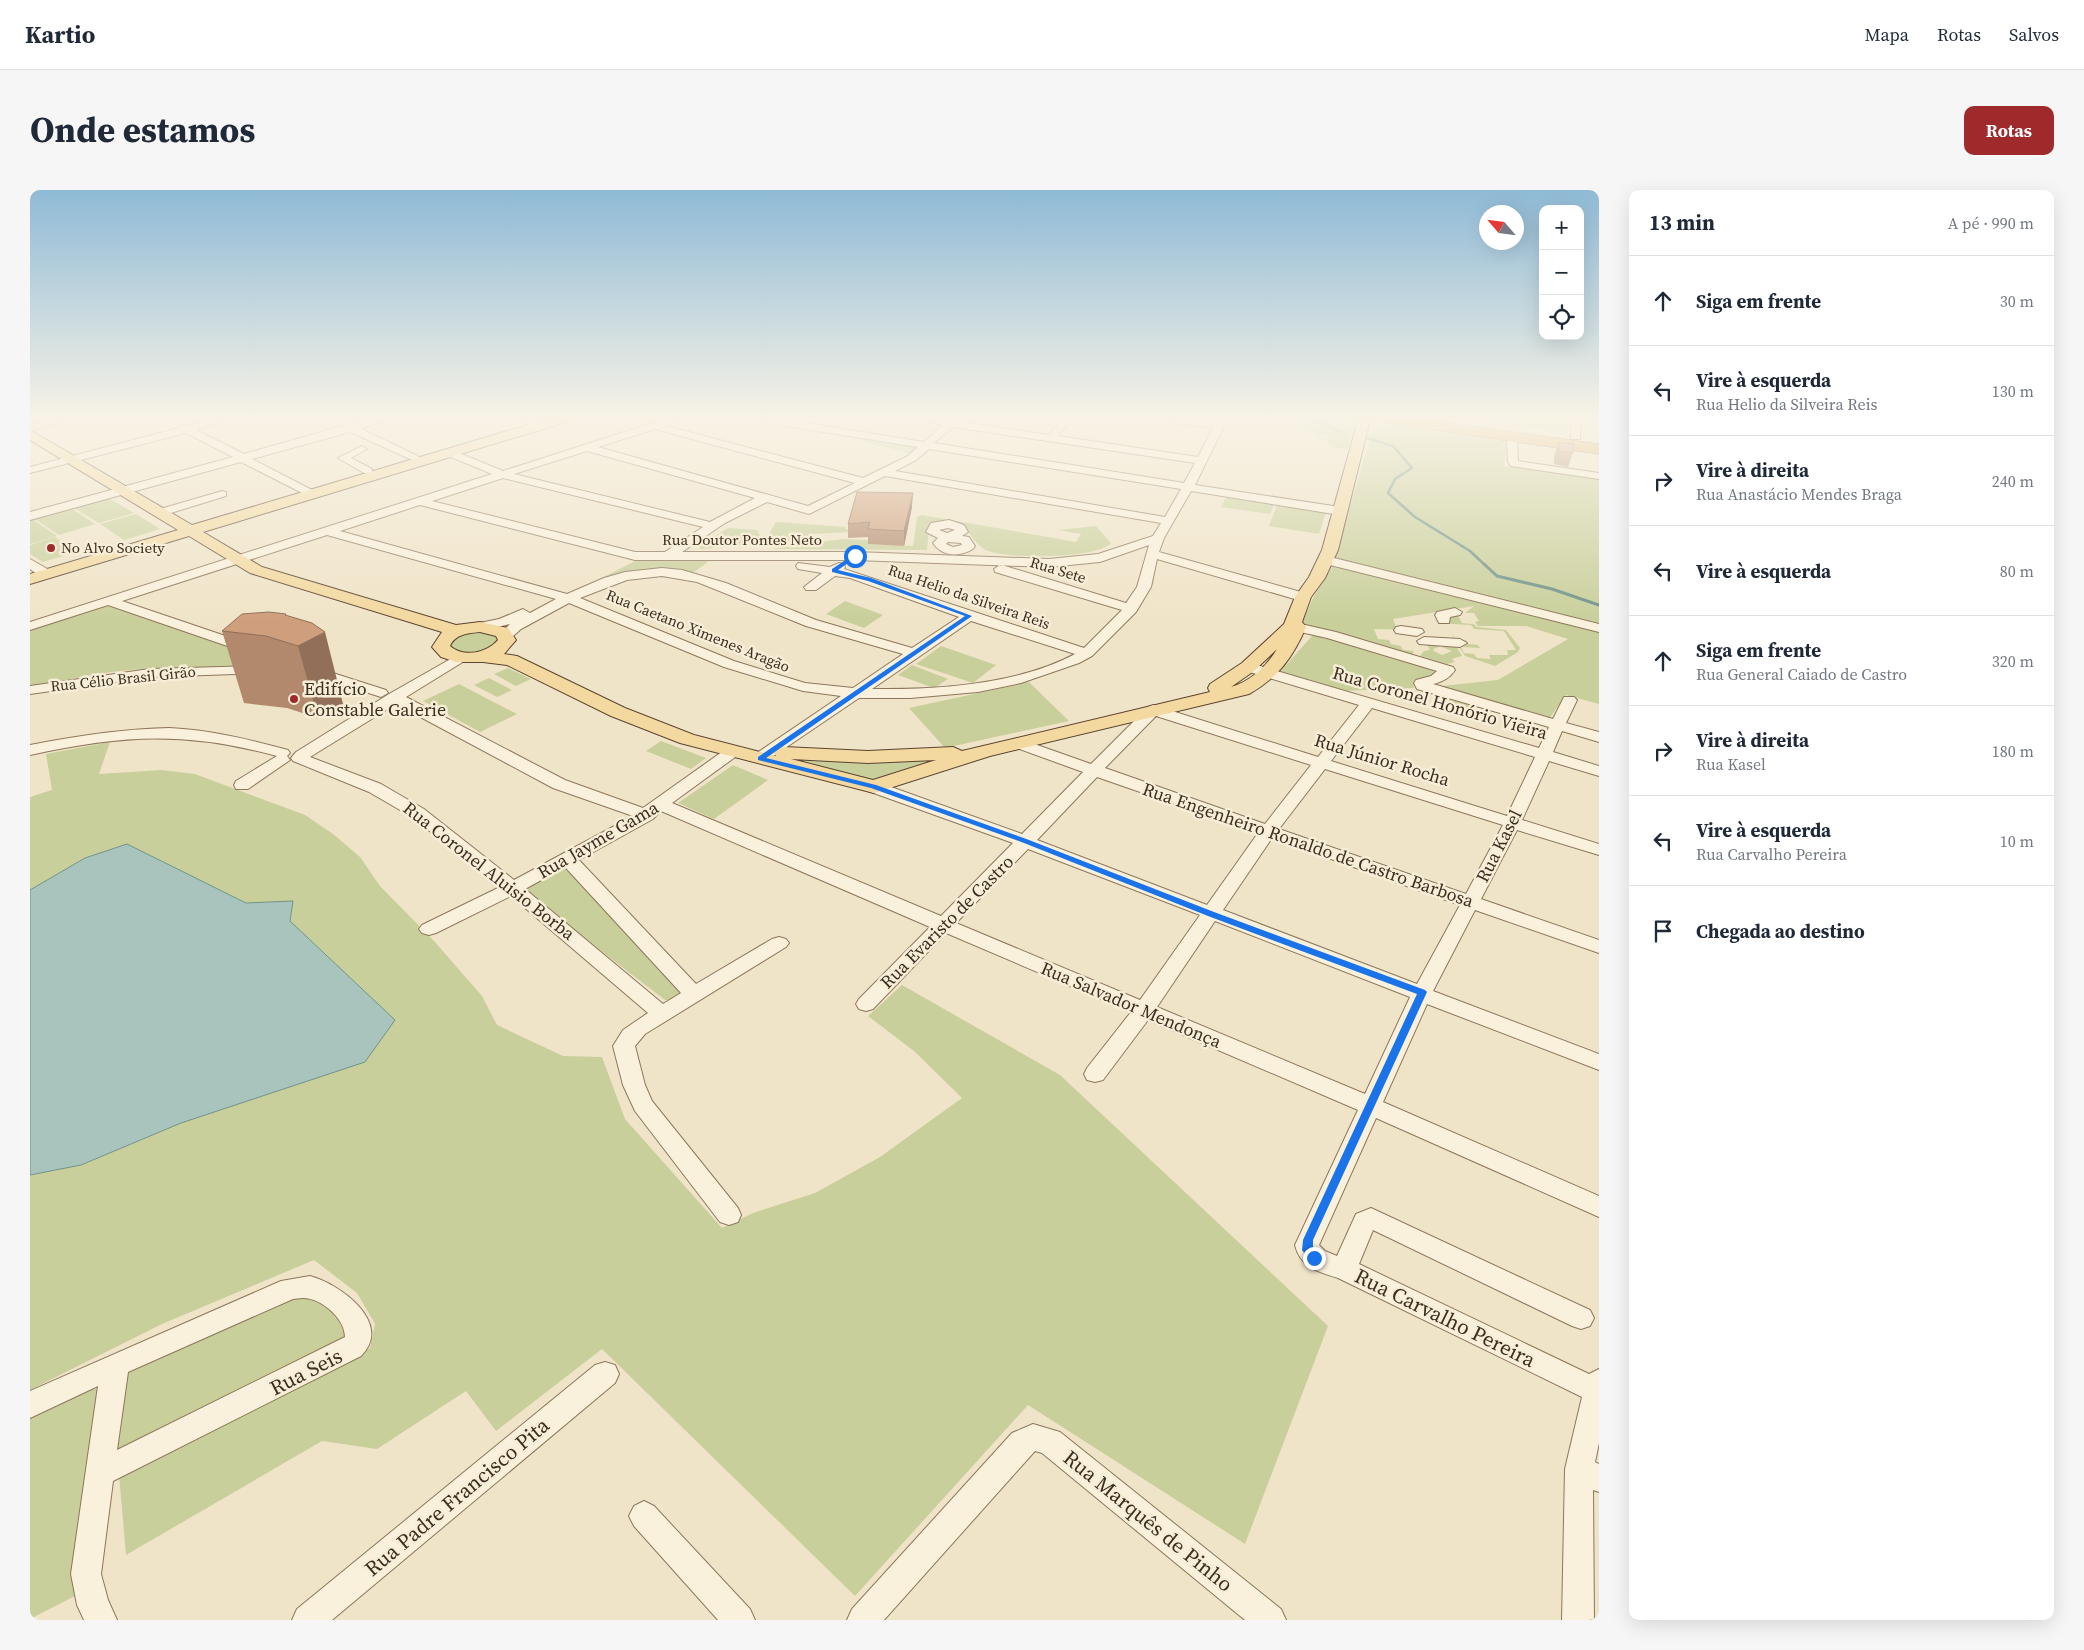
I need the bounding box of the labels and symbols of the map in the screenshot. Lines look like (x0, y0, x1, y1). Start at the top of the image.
north arrow (1479, 205, 1524, 250)
street label: Rua Doutor Pontes Neto (662, 529, 822, 550)
place label: No Alvo Society (61, 537, 165, 558)
marker: No Alvo Society (45, 542, 57, 554)
route start (844, 545, 867, 568)
street label: Rua Sete (1028, 551, 1089, 588)
street label: Rua Helio da Silveira Reis (885, 559, 1053, 634)
street label: Rua Caetano Ximenes Aragão (603, 584, 793, 677)
street label: Rua Célio Brasil Girão (49, 660, 197, 697)
street label: Rua Coronel Honório Vieira (1330, 660, 1551, 745)
place label: Edifício Constable Galerie (304, 676, 446, 722)
marker: Edifício Constable Galerie (288, 693, 300, 705)
street label: Rua Júnior Rocha (1312, 727, 1454, 792)
street label: Rua Engenheiro Ronaldo de Castro Barbosa (1139, 776, 1478, 913)
street label: Rua Jayme Gama (533, 794, 664, 884)
street label: Rua Coronel Aluisio Borba (398, 796, 581, 946)
street label: Rua Kasel (1470, 805, 1528, 886)
street label: Rua Evaristo de Castro (874, 849, 1019, 994)
street label: Rua Salvador Mendonça (1037, 955, 1226, 1054)
route end (1303, 1247, 1326, 1270)
street label: Rua Carvalho Pereira (1350, 1261, 1541, 1374)
street label: Rua Seis (264, 1341, 347, 1402)
street label: Rua Padre Francisco Pita (358, 1410, 555, 1583)
street label: Rua Marquês de Pinho (1057, 1443, 1239, 1598)

